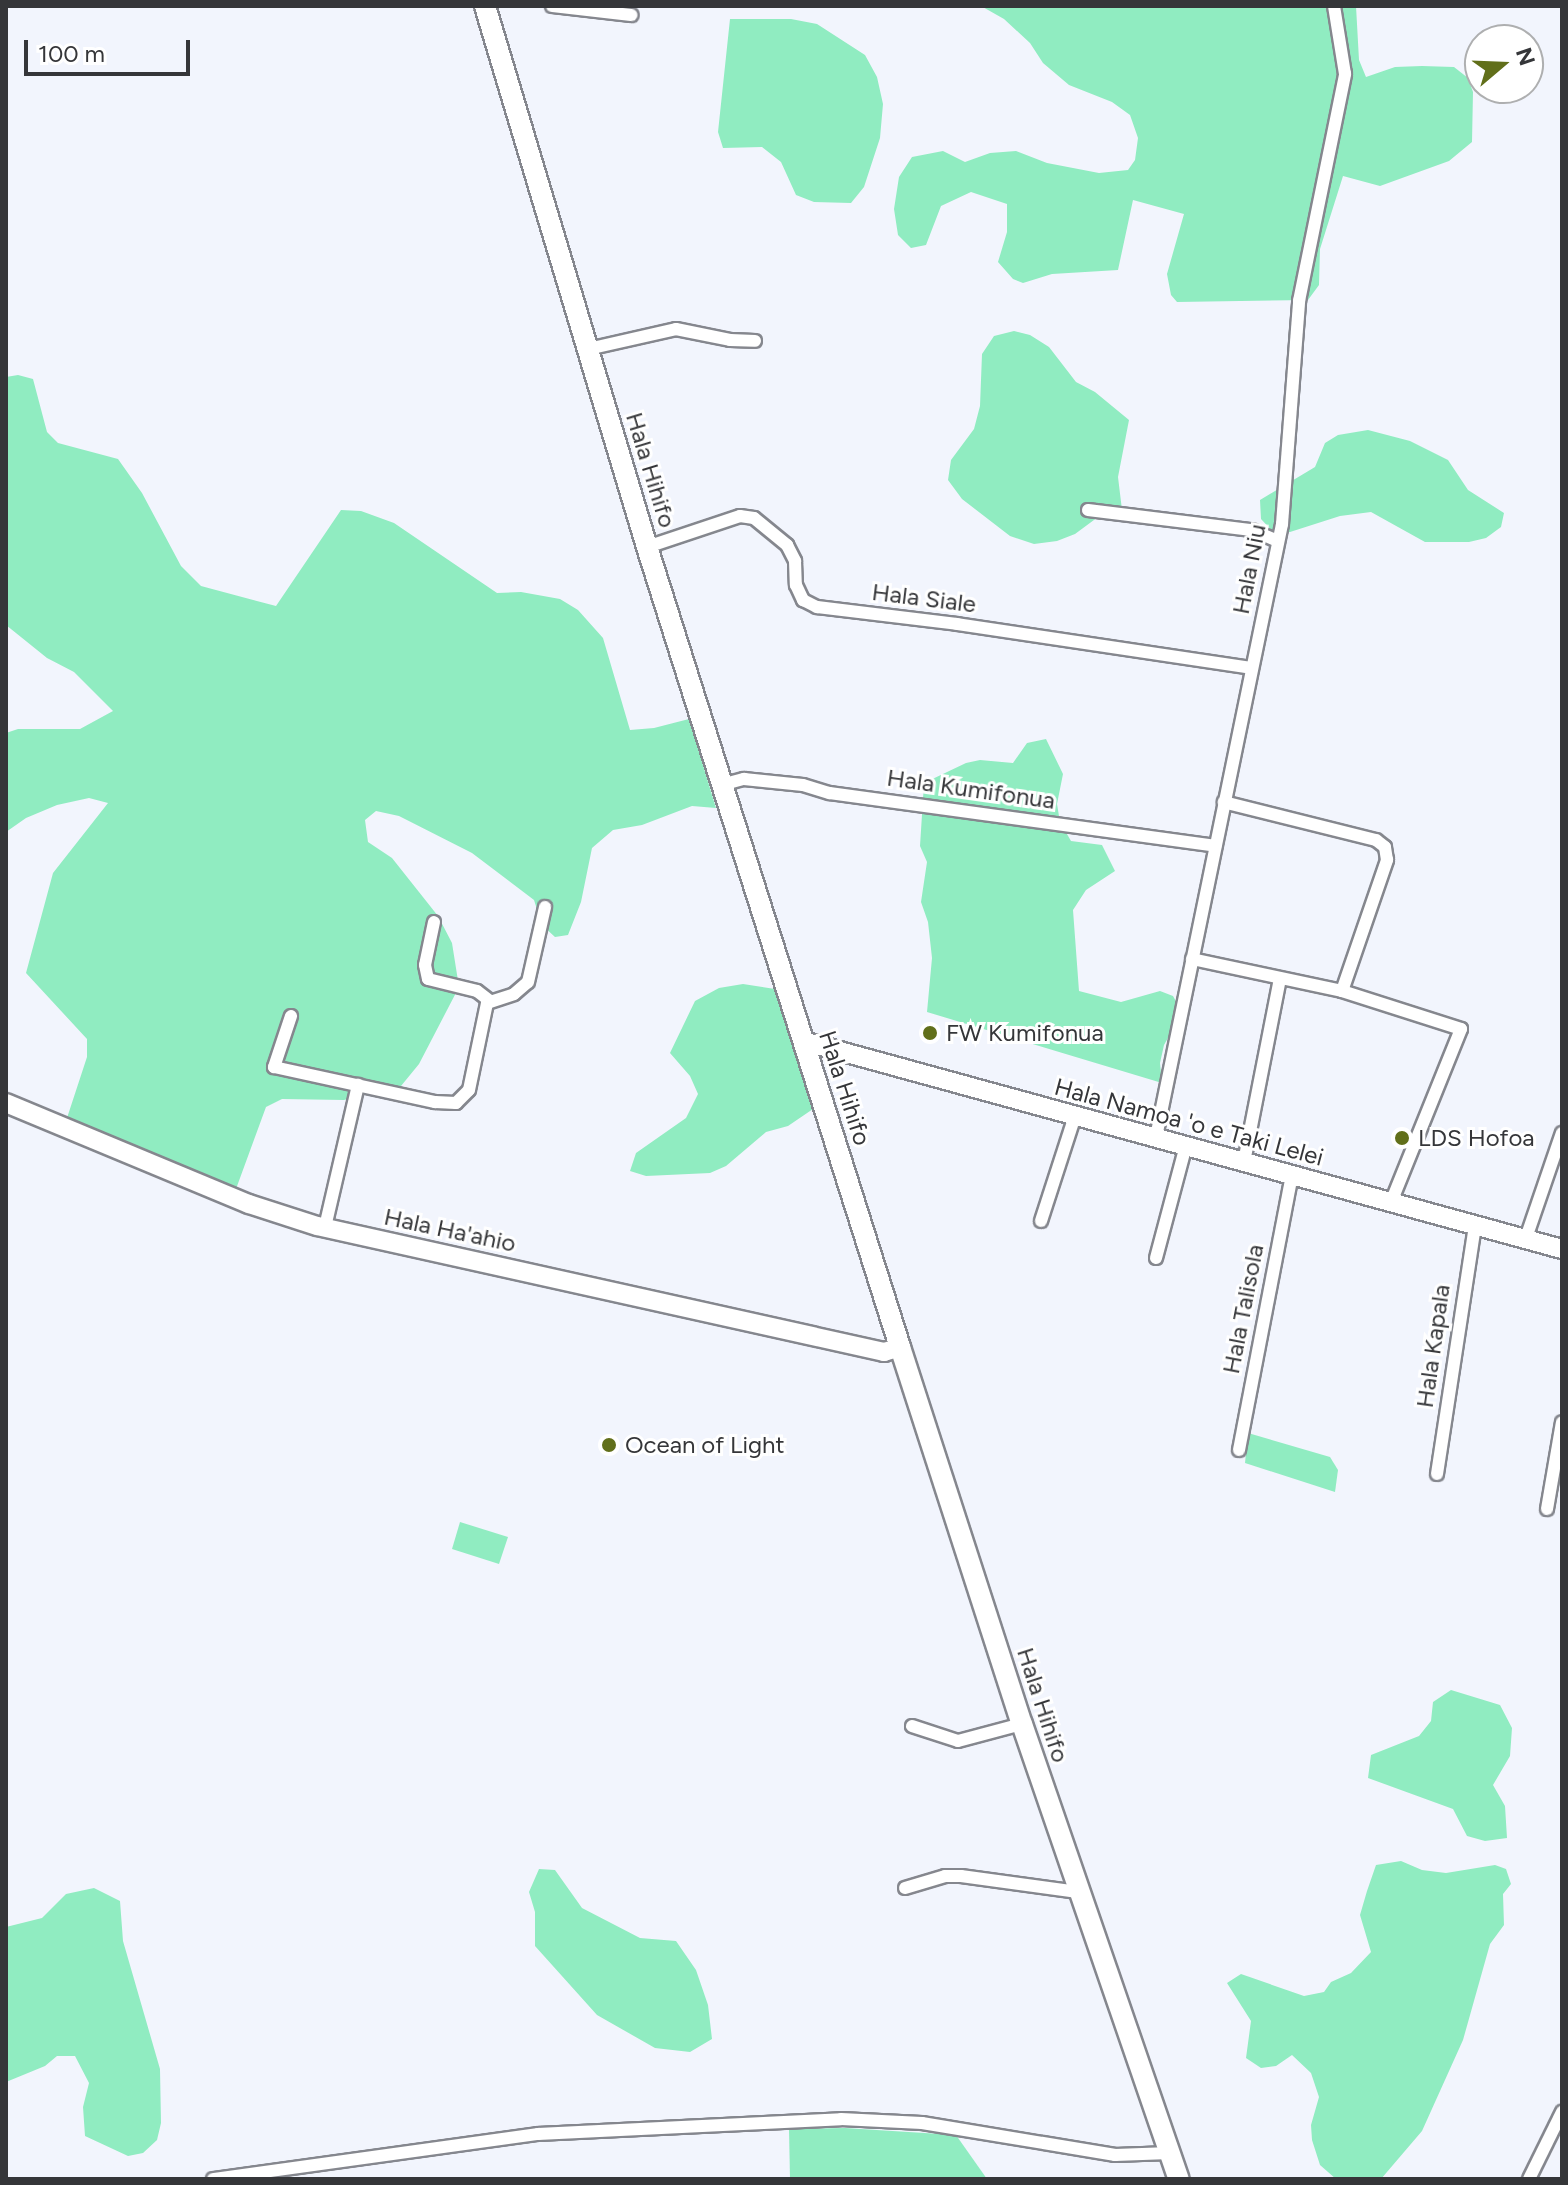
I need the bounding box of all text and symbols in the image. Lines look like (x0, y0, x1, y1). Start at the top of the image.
scale bar (28, 24, 194, 74)
north arrow (1464, 24, 1544, 104)
text: 100 m (38, 39, 105, 68)
text: N (1510, 44, 1541, 69)
street label: Hala Hihifo (620, 409, 682, 531)
street label: Hala Niu (1226, 521, 1272, 617)
street label: Hala Siale (870, 577, 978, 619)
street label: Hala Kumifonua (885, 763, 1057, 815)
place label: FW Kumifonua (946, 1019, 1104, 1047)
marker: FW Kumifonua (921, 1024, 939, 1042)
street label: Hala Hihifo (813, 1027, 877, 1149)
street label: Hala Namoa 'o e Taki Lelei (1051, 1072, 1327, 1172)
place label: LDS Hofoa (1418, 1124, 1535, 1152)
marker: LDS Hofoa (1393, 1129, 1411, 1147)
street label: Hala Ha'ahio (382, 1202, 518, 1258)
street label: Hala Talisola (1216, 1242, 1270, 1376)
street label: Hala Kapala (1410, 1282, 1456, 1410)
place label: Ocean of Light (625, 1431, 785, 1459)
marker: Ocean of Light (600, 1436, 618, 1454)
street label: Hala Hihifo (1011, 1644, 1075, 1766)

